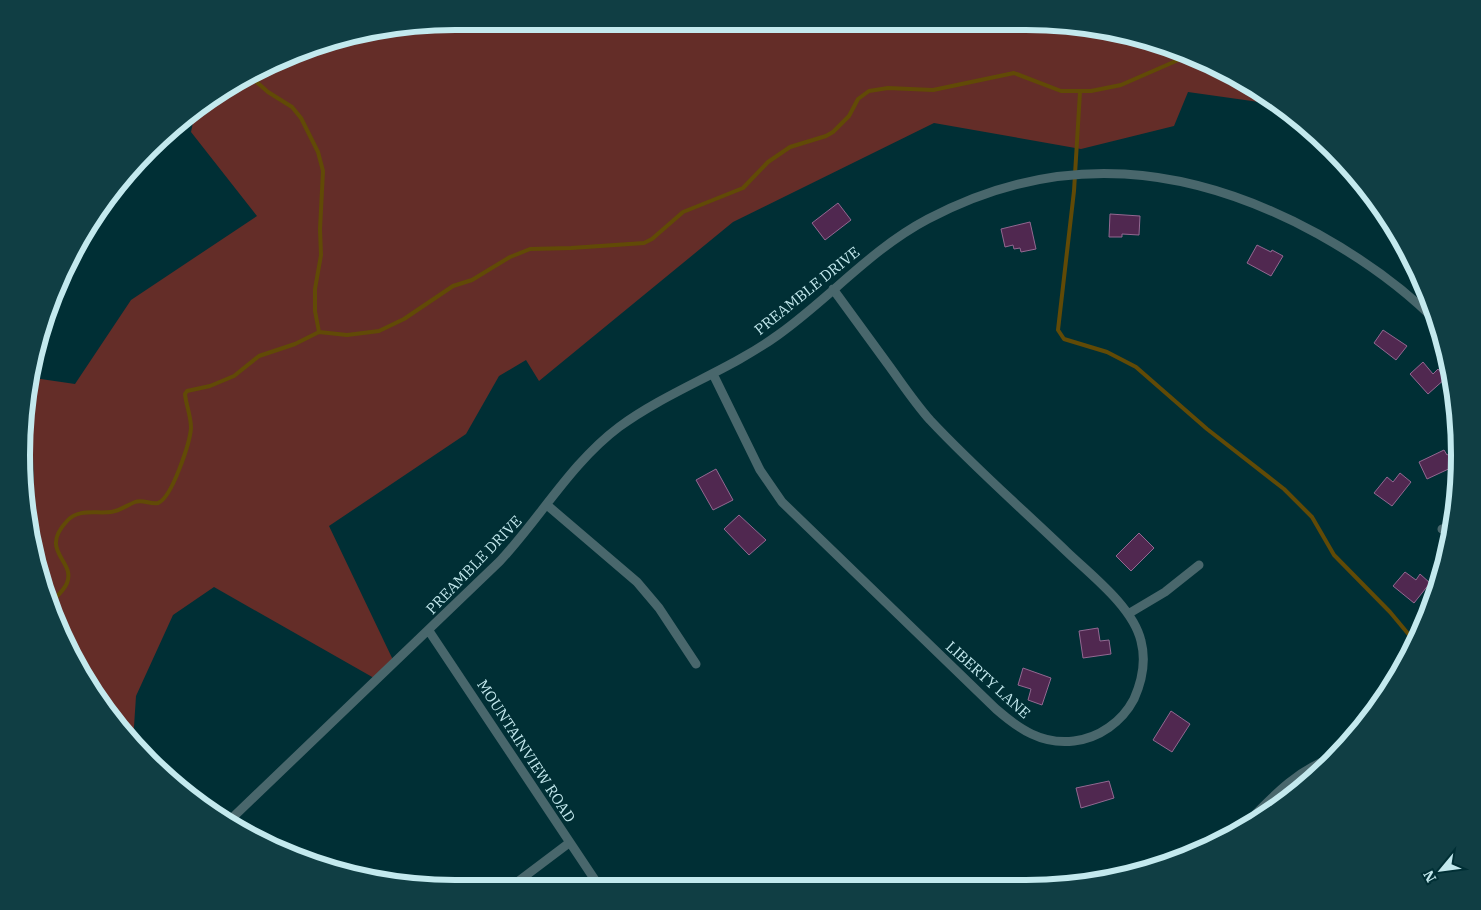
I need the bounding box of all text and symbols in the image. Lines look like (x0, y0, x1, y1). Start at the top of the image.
street label: PREAMBLE DRIVE (750, 242, 863, 339)
street label: PREAMBLE DRIVE (422, 511, 526, 618)
street label: LIBERTY LANE (942, 637, 1034, 723)
street label: MOUNTAINVIEW ROAD (473, 676, 580, 826)
north arrow (1416, 845, 1466, 895)
text: N (1419, 867, 1440, 886)

